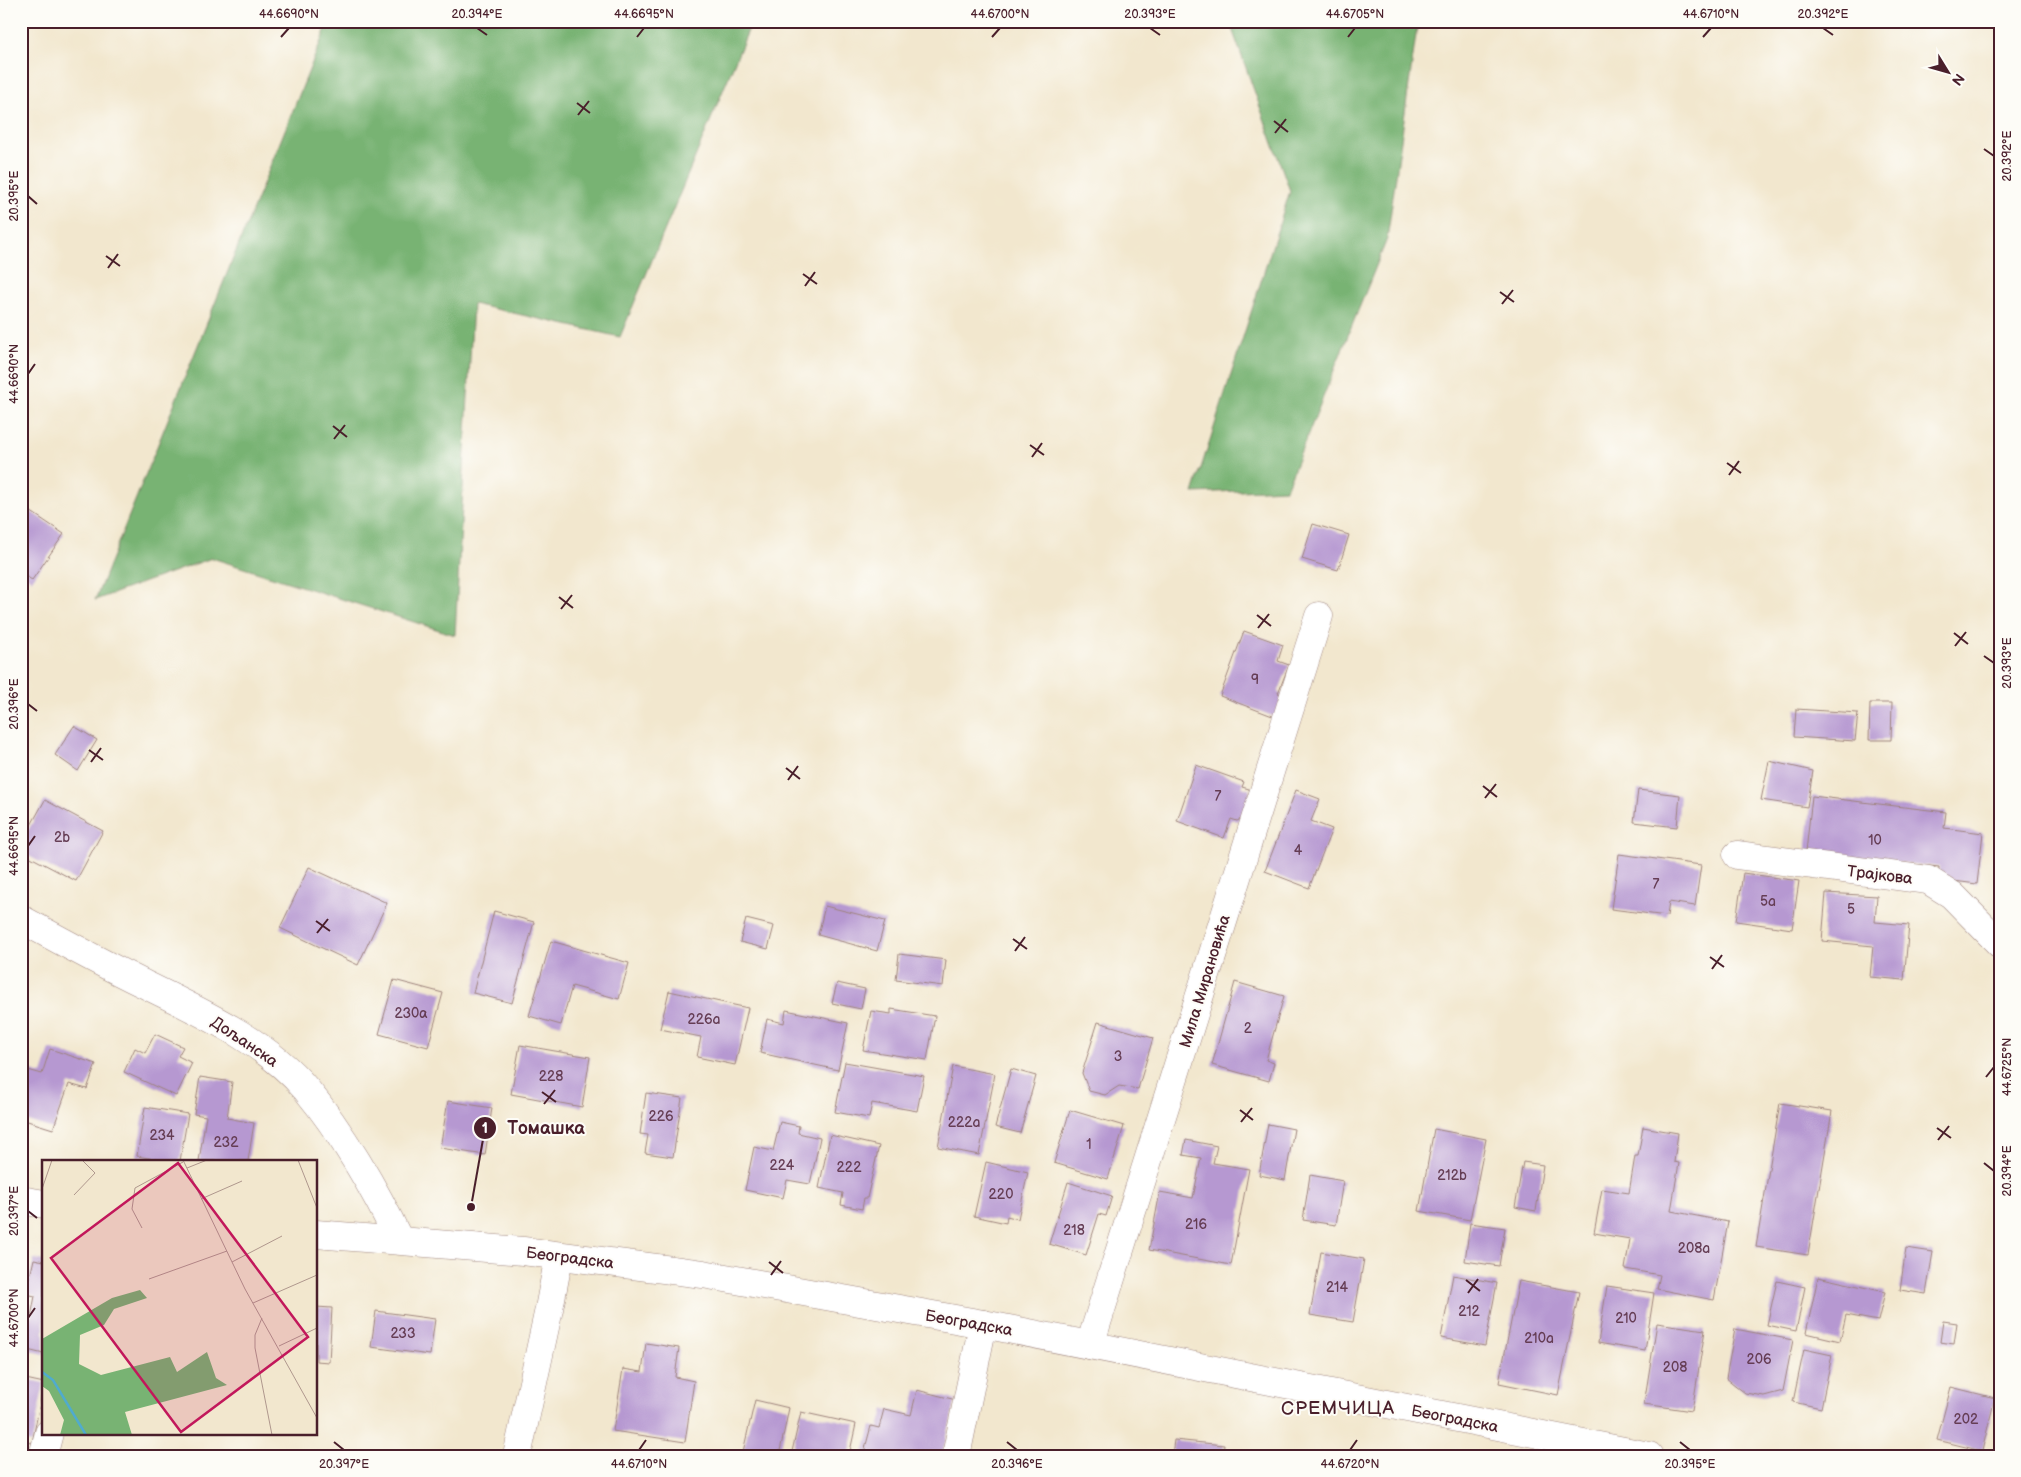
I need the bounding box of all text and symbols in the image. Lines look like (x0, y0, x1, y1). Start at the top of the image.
text: 44.6690°N (259, 7, 319, 22)
text: 20.394°E (451, 7, 503, 22)
text: 44.6695°N (614, 7, 674, 22)
text: 44.6700°N (971, 7, 1029, 22)
text: 20.393°E (1124, 7, 1176, 22)
text: 44.6705°N (1326, 7, 1384, 22)
text: 44.6710°N (1683, 7, 1739, 22)
text: 20.392°E (1798, 7, 1849, 22)
north arrow (1924, 48, 1974, 98)
text: N (1948, 70, 1968, 89)
text: 20.392°E (2000, 130, 2015, 181)
text: 20.395°E (7, 170, 22, 221)
text: 44.6690°N (7, 344, 22, 404)
text: 20.393°E (2000, 637, 2015, 689)
house number: 9 (1251, 671, 1259, 688)
text: 20.396°E (7, 678, 22, 730)
house number: 7 (1215, 788, 1222, 805)
text: 44.6695°N (7, 816, 22, 876)
house number: 2b (54, 829, 70, 846)
house number: 10 (1868, 832, 1882, 849)
house number: 4 (1294, 842, 1303, 859)
street label: Трајкова (1846, 862, 1914, 889)
house number: 7 (1653, 876, 1660, 893)
house number: 5a (1760, 893, 1776, 910)
house number: 5 (1847, 901, 1855, 918)
street label: Мила Мирановића (1176, 912, 1235, 1050)
house number: 230а (394, 1005, 428, 1022)
house number: 226a (688, 1011, 721, 1028)
street label: Дољанска (207, 1013, 282, 1072)
house number: 2 (1244, 1020, 1253, 1037)
text: 44.6725°N (2000, 1038, 2015, 1096)
house number: 3 (1114, 1048, 1122, 1065)
house number: 228 (539, 1068, 563, 1085)
house number: 226 (648, 1108, 674, 1125)
callout: Томашка (472, 1111, 595, 1144)
house number: 222a (948, 1114, 980, 1131)
text: Томашка (507, 1118, 585, 1139)
text: 1 (482, 1119, 488, 1138)
house number: 234 (149, 1127, 175, 1144)
house number: 232 (214, 1134, 239, 1151)
house number: 1 (1086, 1136, 1092, 1153)
text: 20.394°E (2000, 1145, 2015, 1197)
house number: 224 (770, 1157, 795, 1174)
house number: 222 (837, 1159, 862, 1176)
inset map (42, 1160, 318, 1434)
house number: 212b (1437, 1167, 1467, 1184)
text: 20.397°E (7, 1186, 22, 1236)
house number: 220 (989, 1186, 1013, 1203)
house number: 216 (1185, 1216, 1207, 1233)
house number: 218 (1063, 1222, 1085, 1239)
house number: 208a (1678, 1240, 1710, 1257)
street label: Београдска (525, 1244, 615, 1273)
house number: 214 (1326, 1279, 1348, 1296)
text: 44.6700°N (7, 1289, 22, 1347)
house number: 212 (1458, 1303, 1481, 1320)
street label: Београдска (924, 1306, 1014, 1341)
house number: 210 (1615, 1310, 1637, 1327)
house number: 233 (390, 1325, 416, 1342)
house number: 210a (1524, 1330, 1554, 1347)
house number: 206 (1746, 1351, 1772, 1368)
house number: 208 (1663, 1359, 1687, 1376)
district label: СРЕМЧИЦА (1281, 1397, 1395, 1420)
street label: Београдска (1410, 1402, 1500, 1437)
house number: 202 (1954, 1411, 1979, 1428)
text: 20.397°E (319, 1457, 369, 1472)
text: 44.6710°N (611, 1457, 667, 1472)
text: 20.396°E (991, 1457, 1043, 1472)
text: 44.6720°N (1321, 1457, 1379, 1472)
text: 20.395°E (1665, 1457, 1716, 1472)

